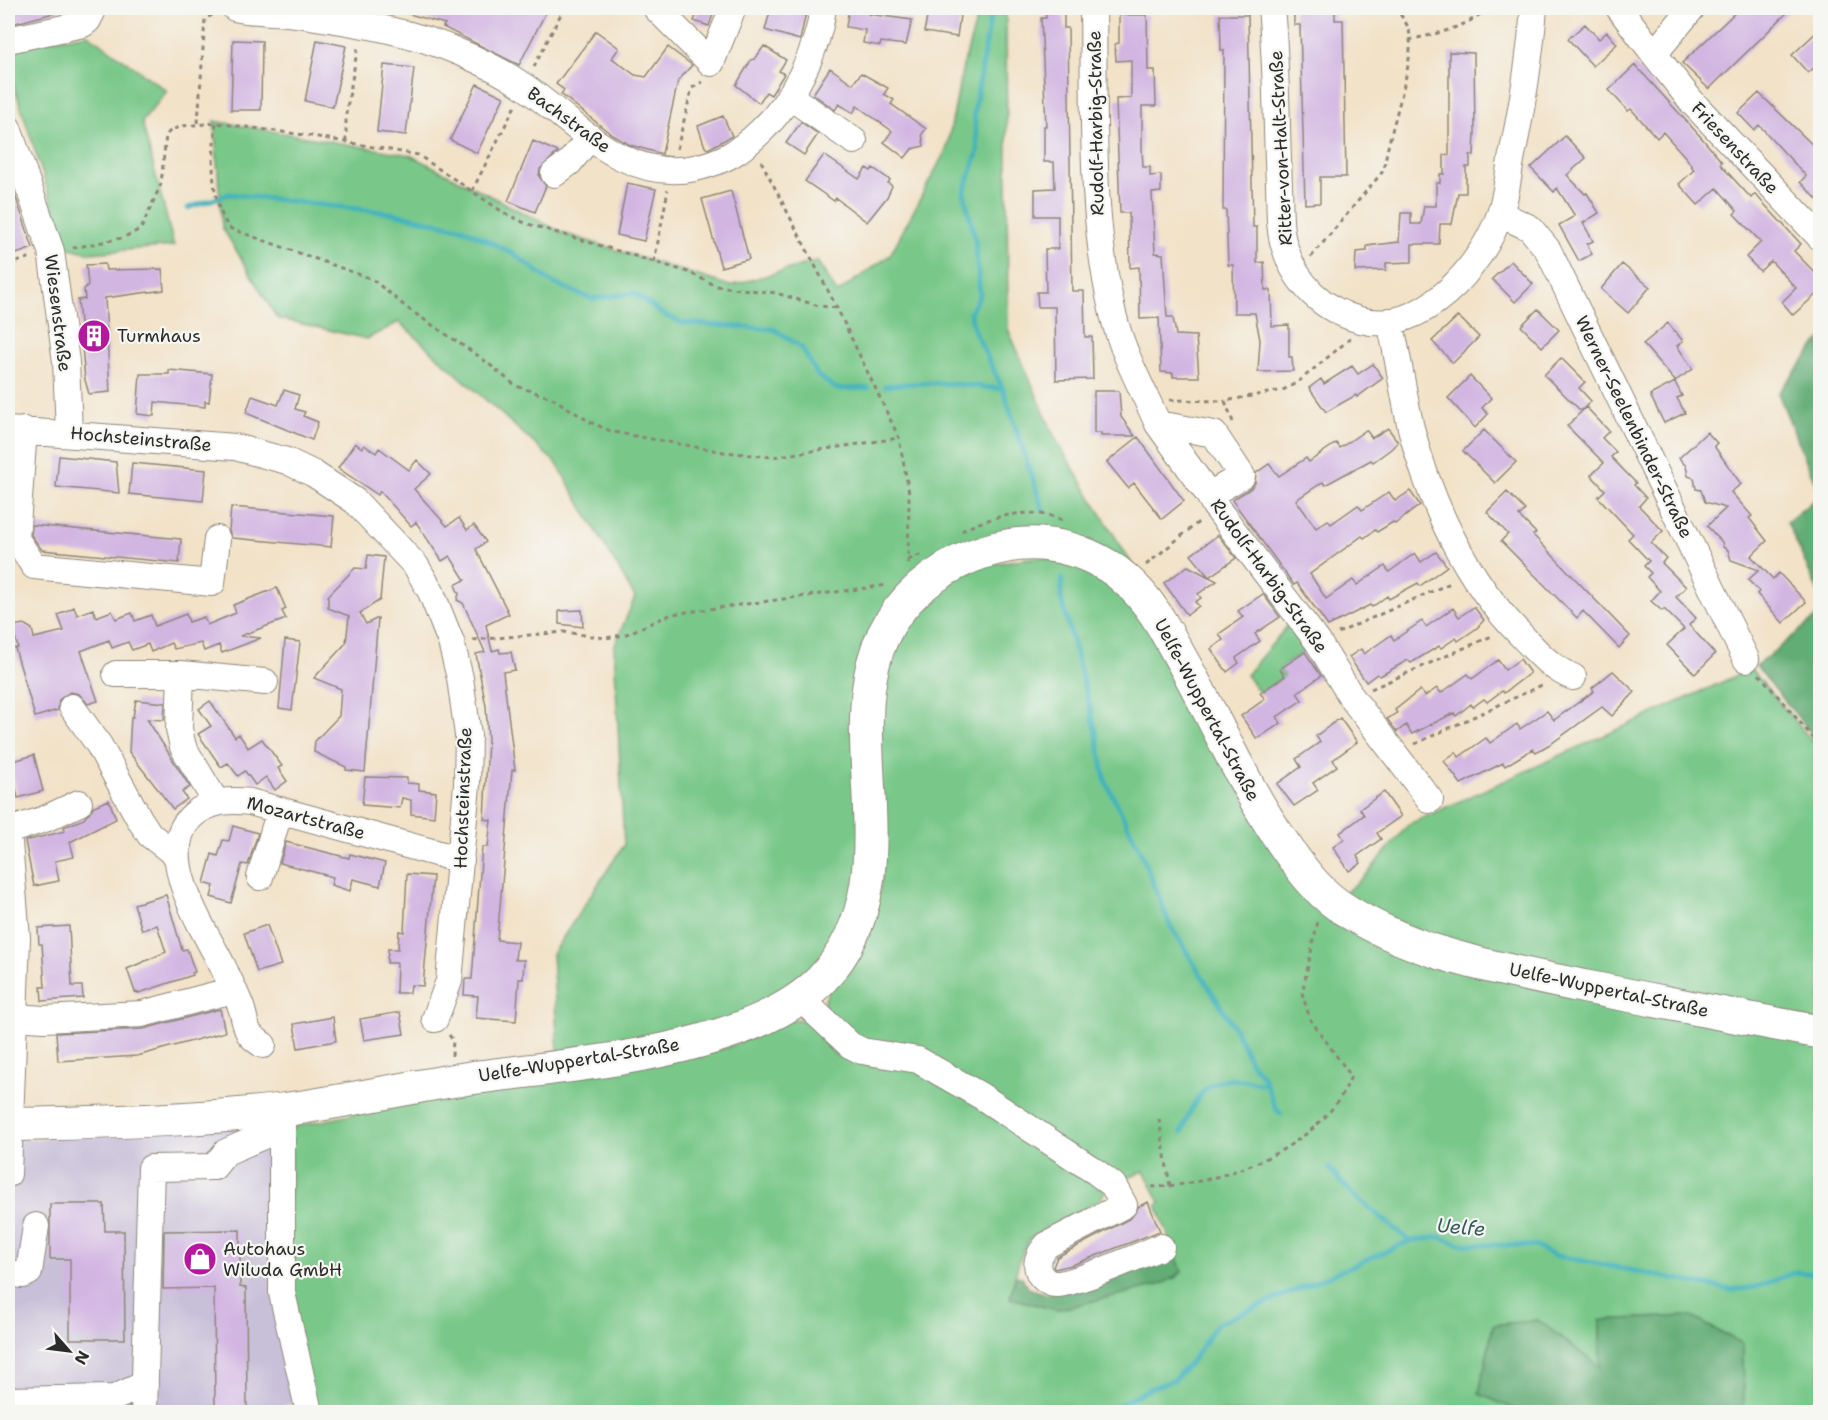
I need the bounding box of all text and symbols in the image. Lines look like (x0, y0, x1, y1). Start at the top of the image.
street label: Rudolf-Harbig-Straße (1082, 30, 1110, 216)
street label: Ritter-von-Halt-Straße (1264, 50, 1298, 246)
street label: Bachstraße (522, 81, 616, 159)
street label: Friesenstraße (1686, 97, 1784, 199)
street label: Wiesenstraße (39, 253, 77, 373)
street label: Werner-Seelenbinder-Straße (1570, 312, 1698, 542)
building icon: Turmhaus (76, 318, 112, 354)
place label: Turmhaus (117, 324, 201, 348)
street label: Hochsteinstraße (69, 421, 213, 457)
street label: Rudolf-Harbig-Straße (1205, 494, 1333, 658)
street label: Uelfe-Wuppertal-Straße (1149, 615, 1265, 805)
street label: Hochsteinstraße (449, 727, 477, 869)
street label: Mozartstraße (244, 791, 368, 845)
street label: Uelfe-Wuppertal-Straße (1507, 957, 1711, 1023)
street label: Uelfe-Wuppertal-Straße (477, 1032, 681, 1088)
water label: Uelfe (1436, 1212, 1486, 1242)
place label: Autohaus Wiluda GmbH (223, 1237, 342, 1282)
shop icon: Autohaus Wiluda GmbH (182, 1241, 218, 1277)
north arrow (39, 1321, 99, 1381)
text: N (70, 1347, 94, 1368)

